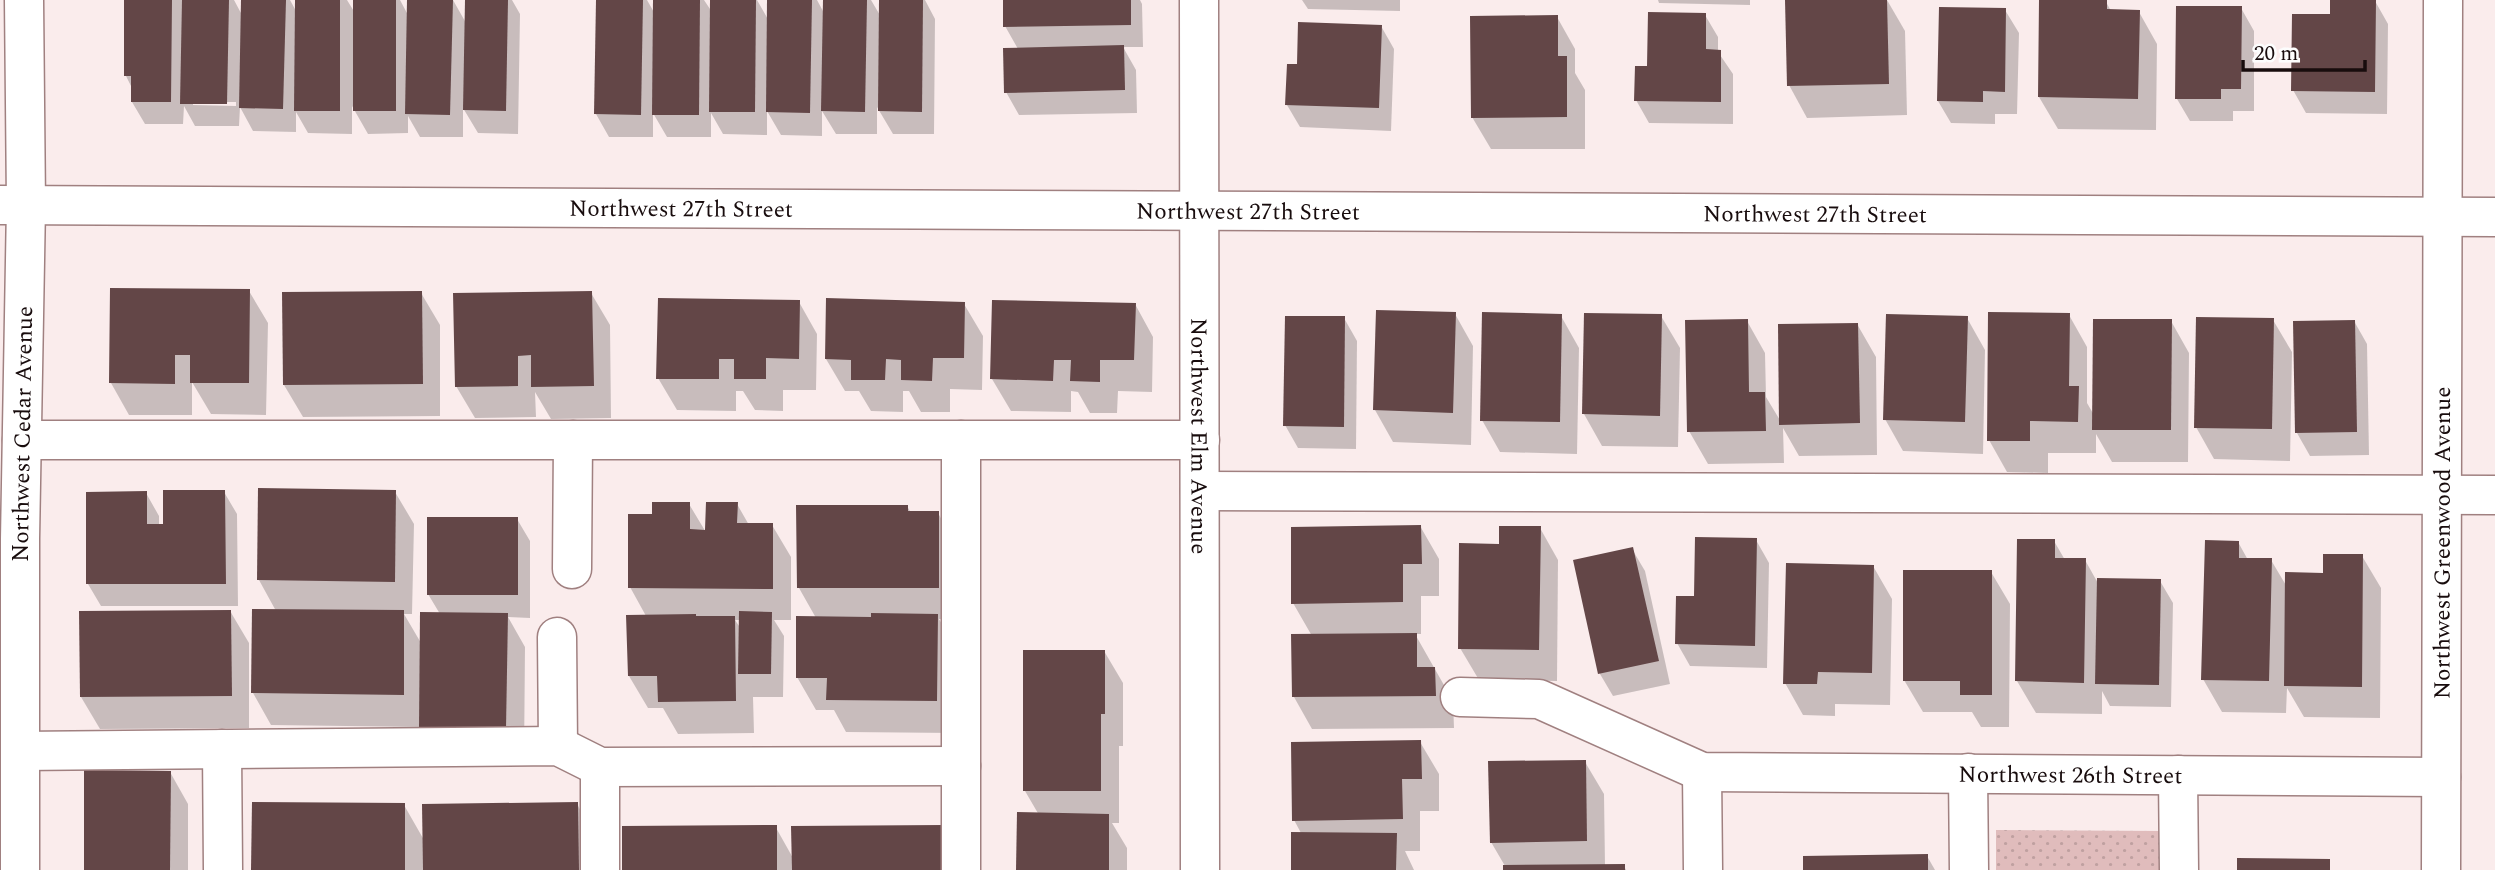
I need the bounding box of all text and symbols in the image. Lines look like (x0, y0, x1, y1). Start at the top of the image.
scale bar (2243, 28, 2366, 72)
text: 20 m (2254, 38, 2298, 70)
street label: Northwest 27th Street (569, 192, 793, 228)
street label: Northwest 27th Street (1136, 194, 1360, 231)
street label: Northwest 27th Street (1703, 197, 1927, 233)
street label: Northwest Cedar Avenue (4, 306, 43, 562)
street label: Northwest Elm Avenue (1180, 318, 1216, 554)
street label: Northwest Greenwood Avenue (2425, 387, 2461, 699)
street label: Northwest 26th Street (1958, 758, 2183, 794)

